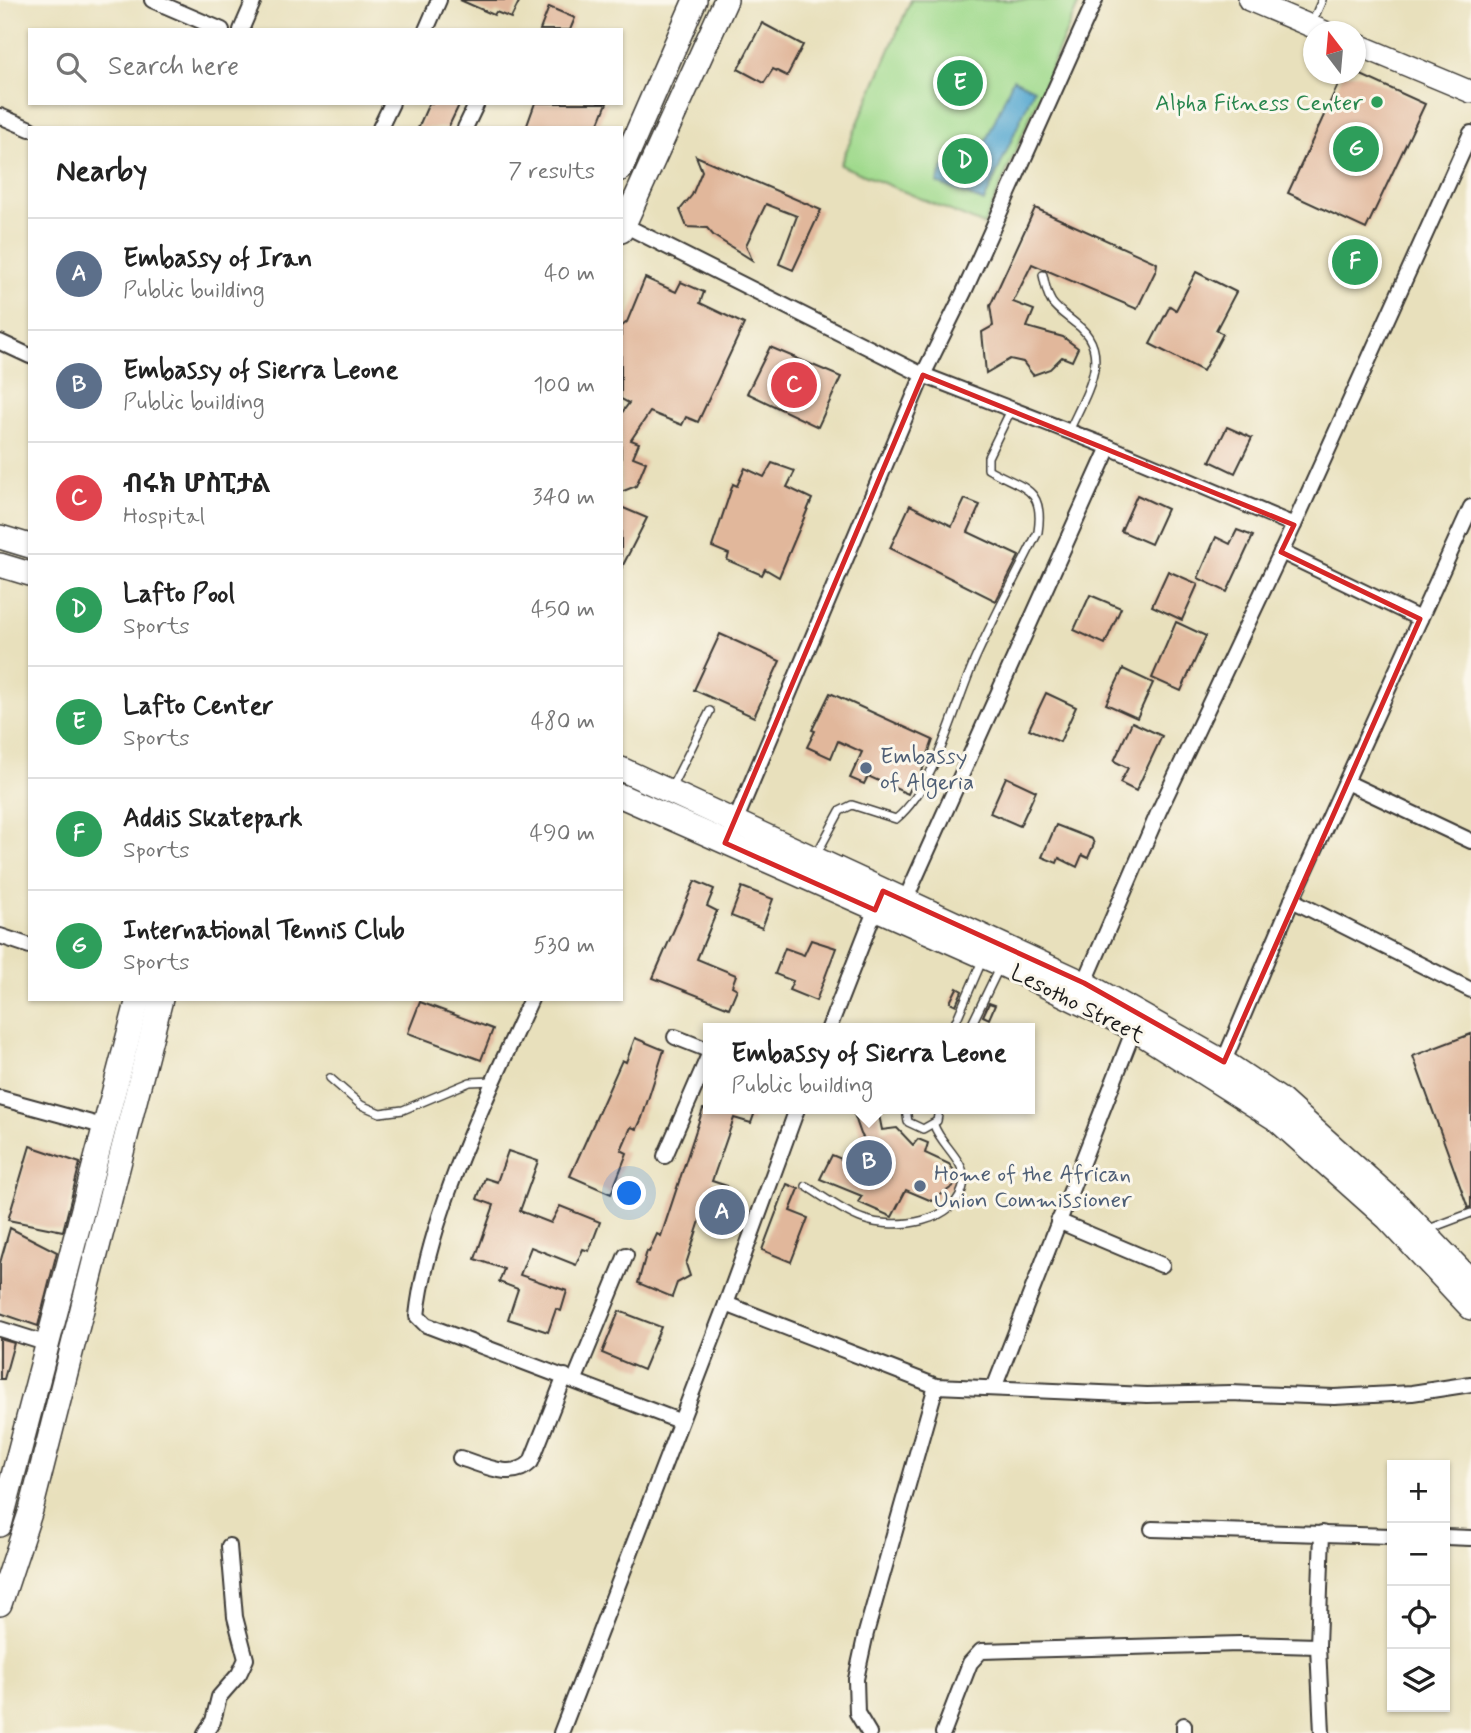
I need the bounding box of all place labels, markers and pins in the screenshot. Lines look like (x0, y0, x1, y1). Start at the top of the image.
pin: E (937, 57, 983, 109)
place label: Alpha Fitness Center (1155, 89, 1363, 119)
marker: Alpha Fitness Center (1369, 94, 1385, 110)
pin: G (1333, 123, 1379, 175)
pin: D (942, 135, 988, 187)
pin: F (1332, 236, 1378, 288)
pin: C (771, 359, 817, 411)
place label: Embassy of Algeria (880, 742, 974, 800)
marker: Embassy of Algeria (858, 760, 874, 776)
pin: B (846, 1137, 892, 1189)
place label: Home of the African Union Commissioner (934, 1160, 1132, 1216)
marker: Home of the African Union Commissioner (912, 1178, 928, 1194)
pin: A (699, 1186, 745, 1238)

